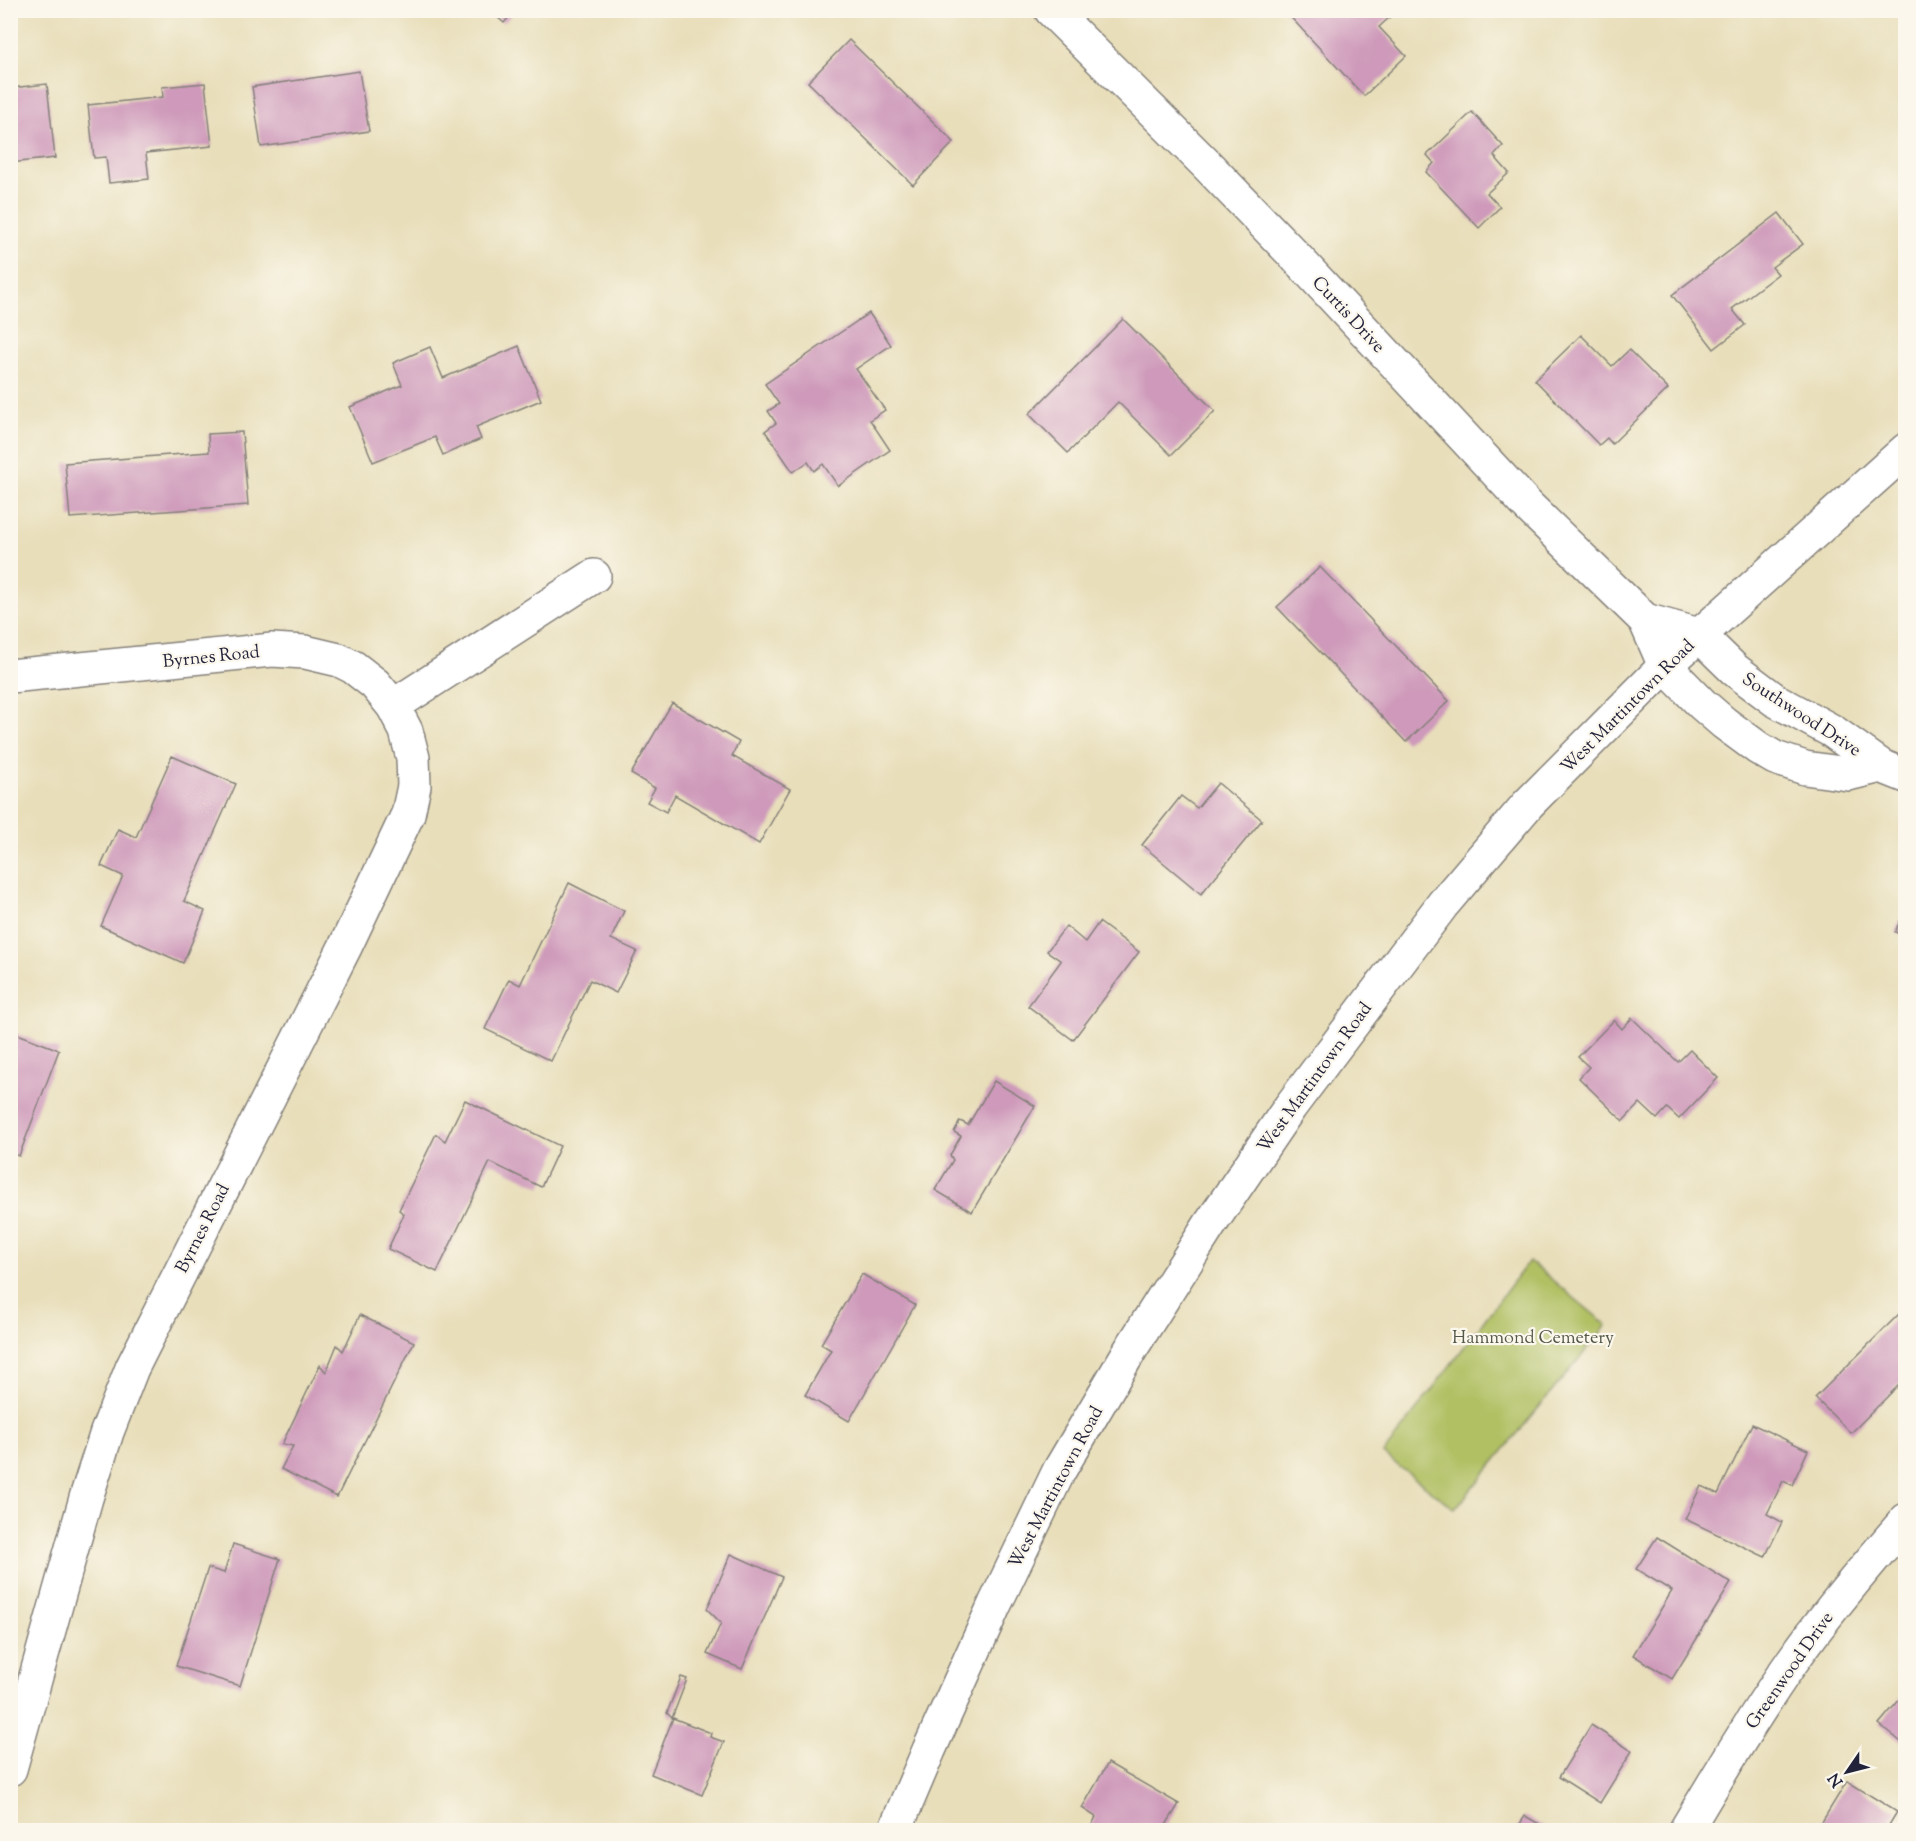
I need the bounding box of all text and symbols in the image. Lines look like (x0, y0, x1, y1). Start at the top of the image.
street label: Curtis Drive (1305, 271, 1390, 360)
street label: West Martintown Road (1555, 634, 1701, 780)
street label: Byrnes Road (161, 640, 261, 676)
street label: Southwood Drive (1736, 667, 1866, 764)
street label: West Martintown Road (1252, 997, 1379, 1159)
street label: Byrnes Road (170, 1180, 237, 1278)
park label: Hammond Cemetery (1452, 1326, 1614, 1352)
street label: West Martintown Road (1003, 1402, 1111, 1574)
street label: Greenwood Drive (1740, 1607, 1841, 1735)
north arrow (1817, 1742, 1877, 1802)
text: N (1824, 1767, 1850, 1791)

